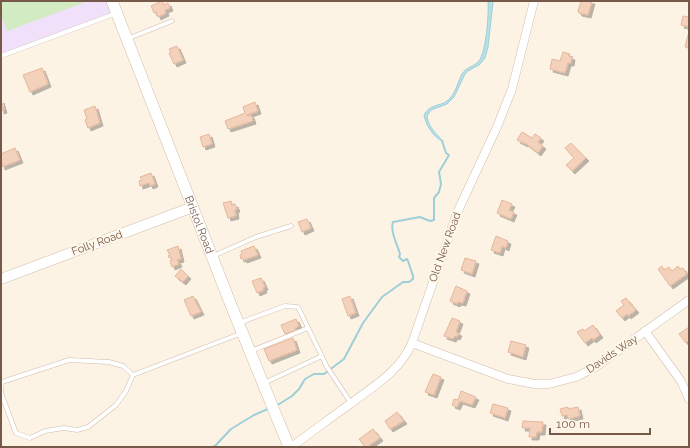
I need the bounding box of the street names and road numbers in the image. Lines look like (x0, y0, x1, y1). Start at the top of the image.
street label: Bristol Road (182, 194, 217, 255)
street label: Old New Road (426, 210, 464, 284)
street label: Folly Road (70, 228, 124, 258)
street label: Davids Way (584, 332, 640, 376)

